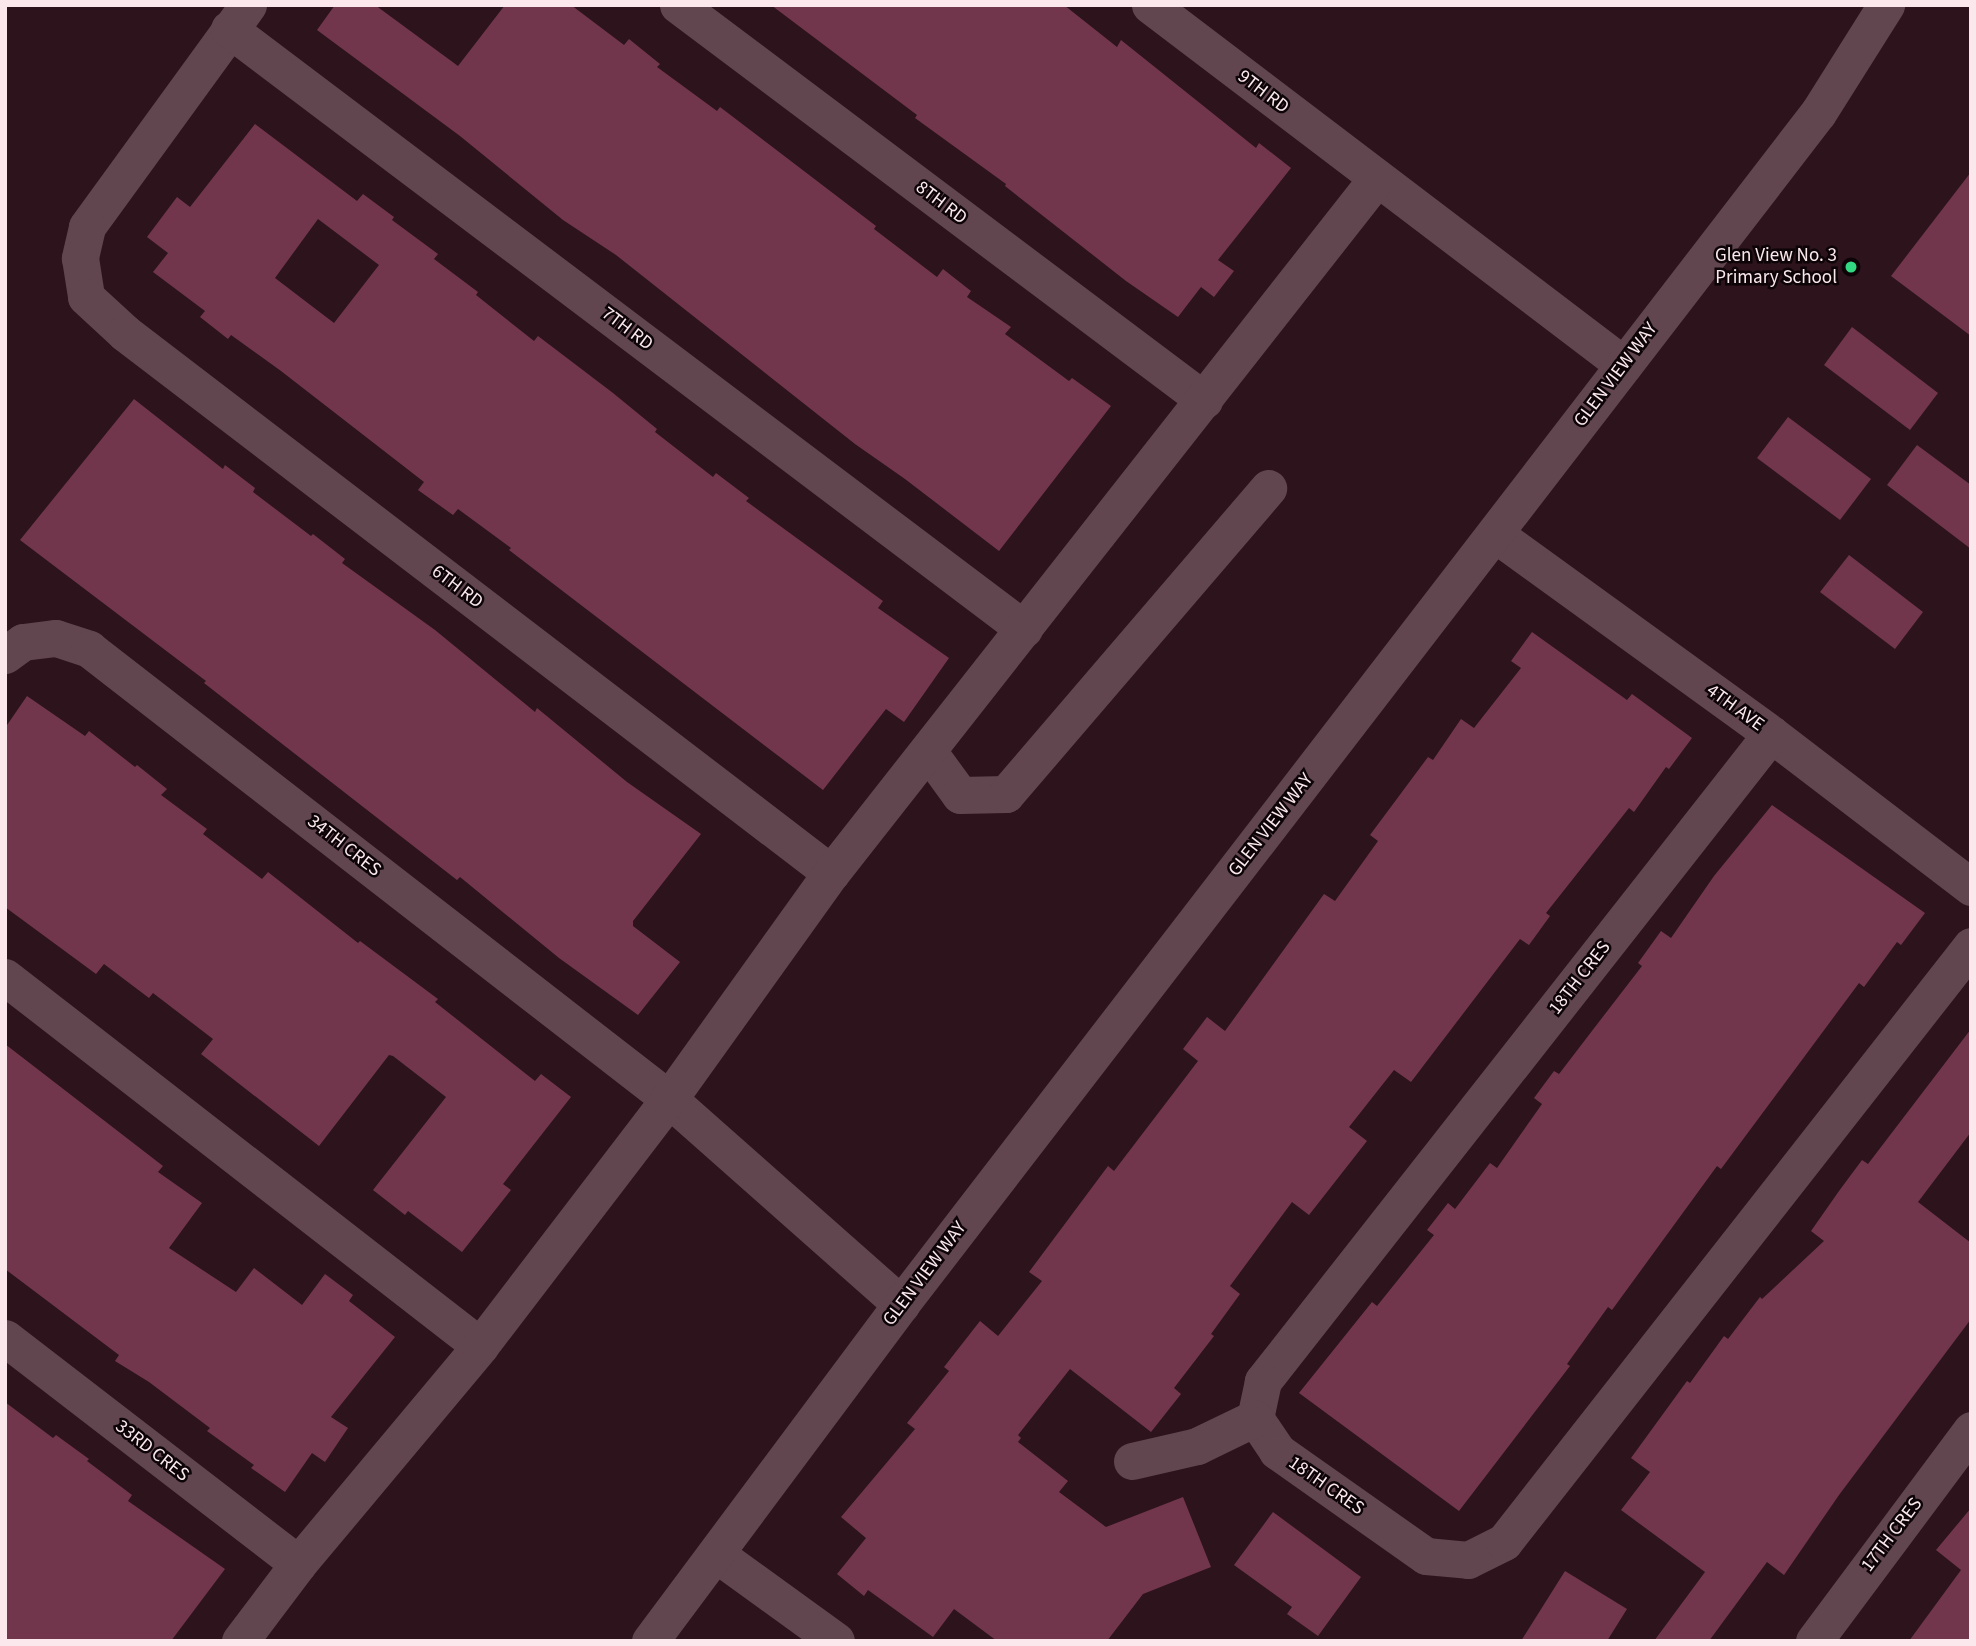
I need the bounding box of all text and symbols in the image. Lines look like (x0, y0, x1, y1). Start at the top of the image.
street label: 9TH RD (1233, 65, 1293, 119)
street label: 8TH RD (911, 176, 971, 230)
place label: Glen View No. 3 Primary School (1715, 245, 1837, 289)
marker: Glen View No. 3 Primary School (1843, 259, 1859, 275)
street label: 7TH RD (597, 302, 657, 356)
street label: GLEN VIEW WAY (1569, 318, 1663, 432)
street label: 6TH RD (427, 560, 487, 614)
street label: 4TH AVE (1702, 679, 1768, 737)
street label: GLEN VIEW WAY (1224, 769, 1318, 881)
street label: 34TH CRES (303, 810, 385, 882)
street label: 18TH CRES (1544, 937, 1616, 1019)
street label: GLEN VIEW WAY (878, 1217, 972, 1331)
street label: 33RD CRES (111, 1415, 193, 1487)
street label: 18TH CRES (1284, 1452, 1368, 1520)
street label: 17TH CRES (1857, 1493, 1927, 1577)

